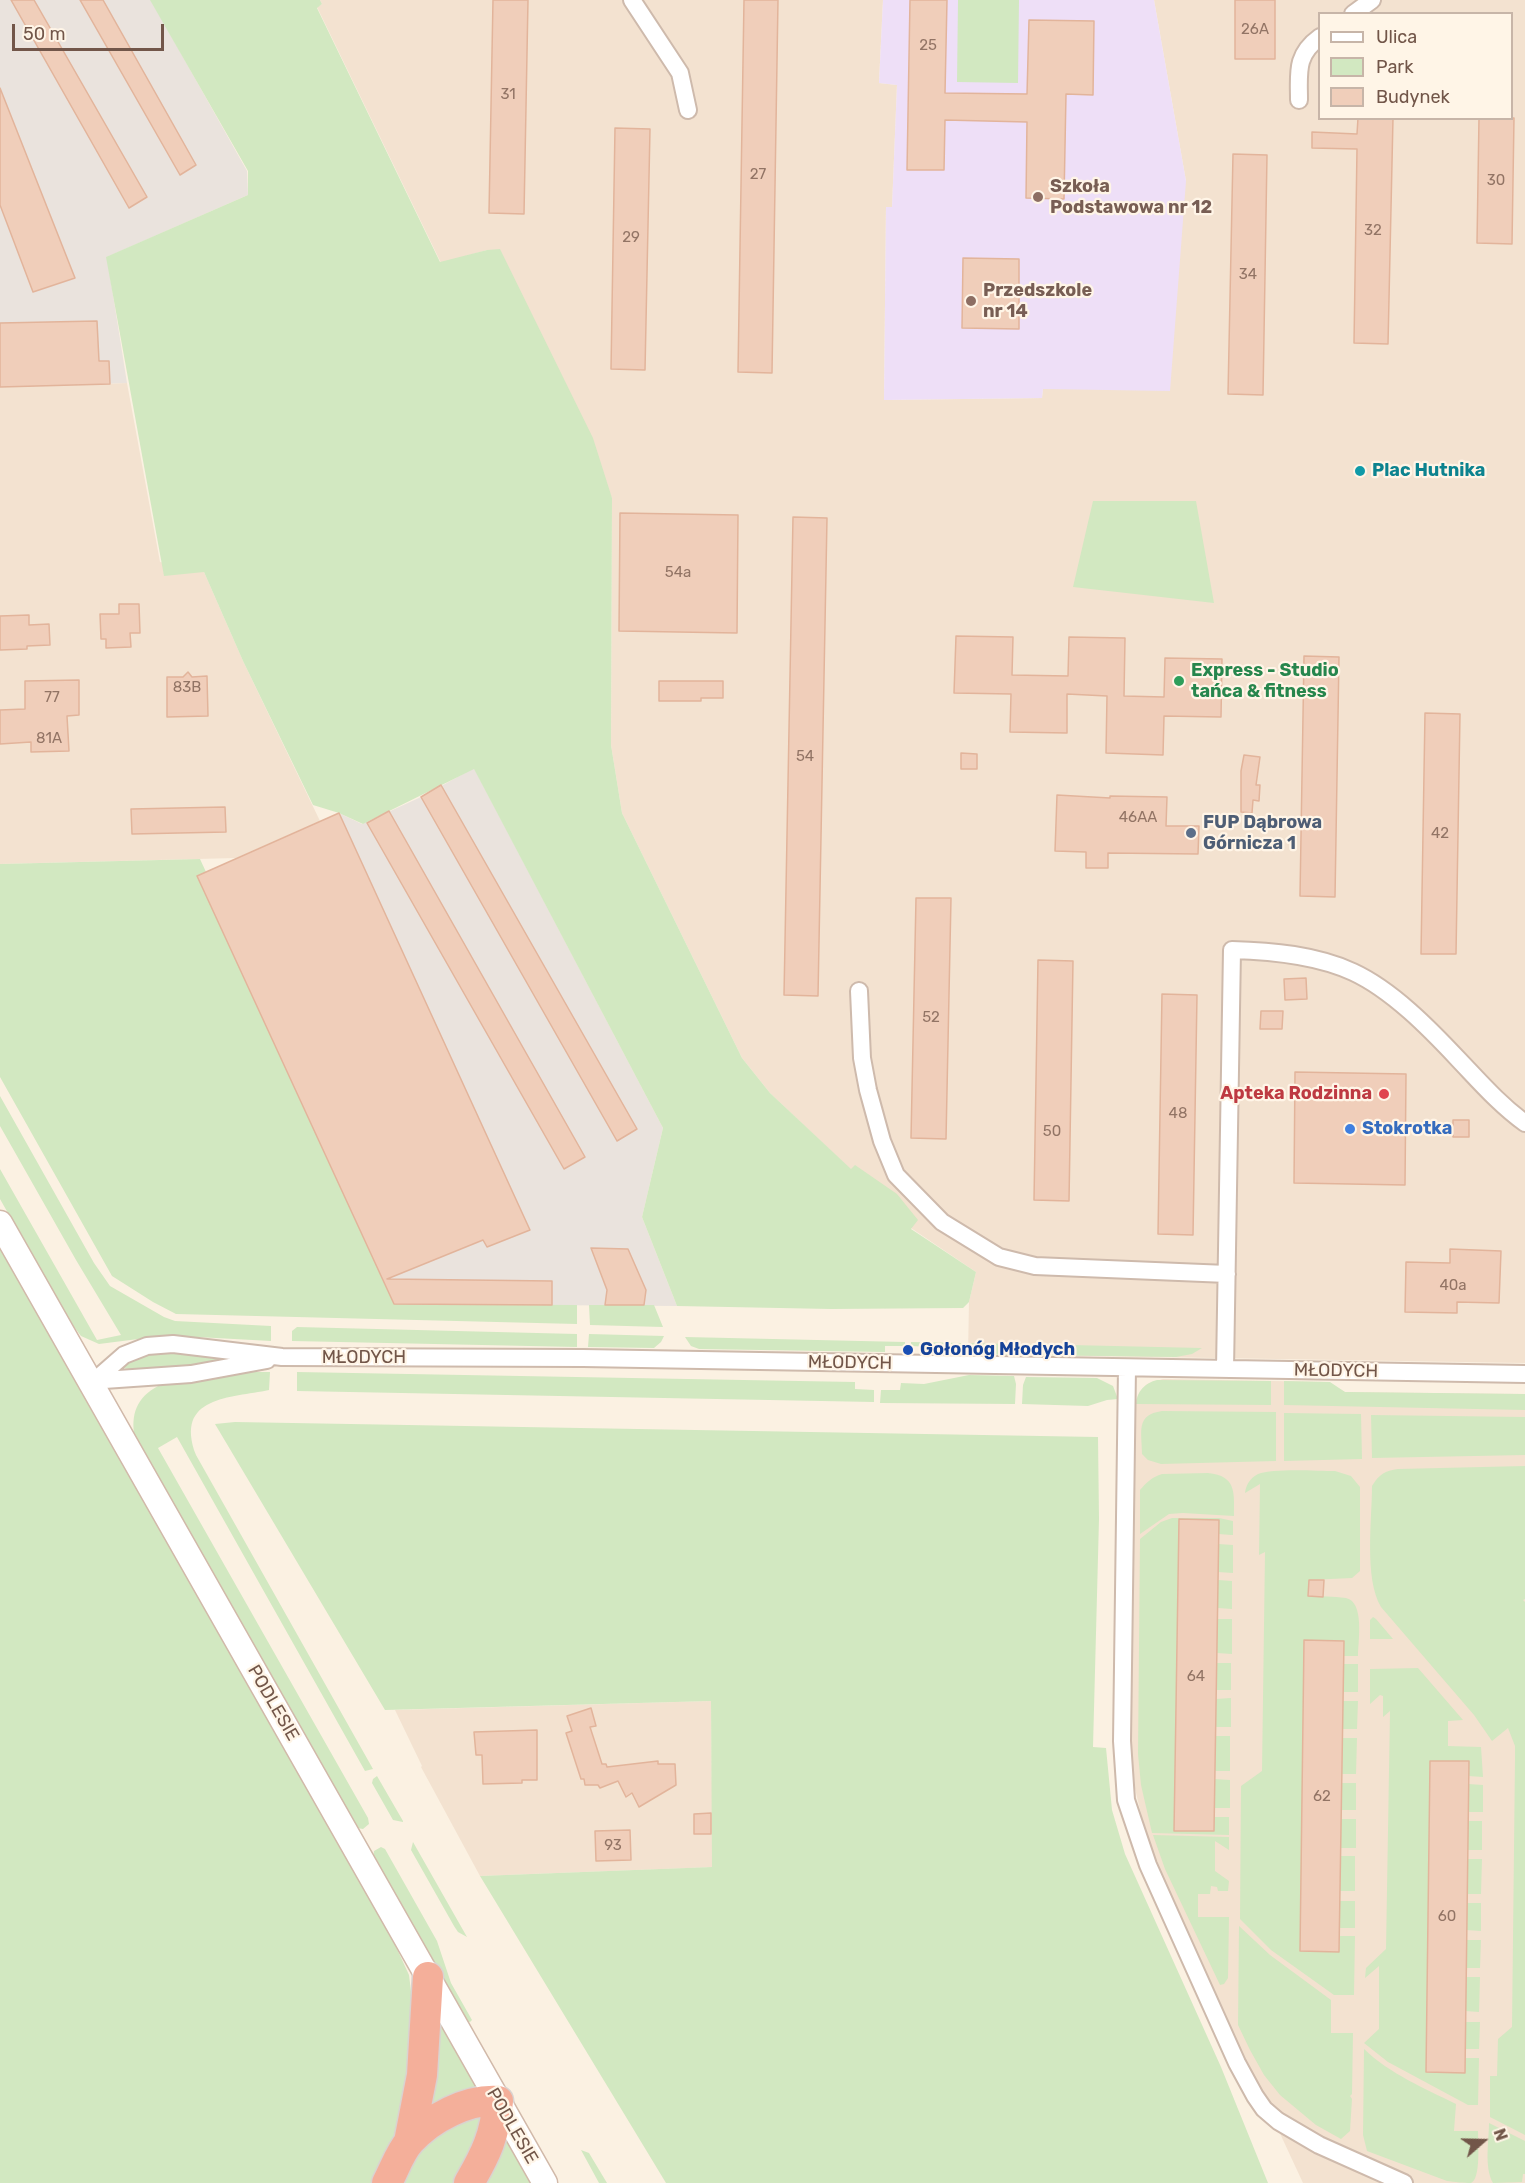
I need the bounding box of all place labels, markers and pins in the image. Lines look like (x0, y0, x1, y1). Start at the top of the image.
place label: Szkoła Podstawowa nr 12 (1050, 176, 1212, 219)
marker: Szkoła Podstawowa nr 12 (1031, 190, 1045, 204)
place label: Przedszkole nr 14 (983, 280, 1092, 322)
marker: Przedszkole nr 14 (964, 294, 978, 308)
place label: Plac Hutnika (1372, 460, 1485, 482)
marker: Plac Hutnika (1353, 464, 1367, 478)
place label: Express - Studio tańca & fitness (1191, 660, 1339, 702)
marker: Express - Studio tańca & fitness (1172, 674, 1186, 688)
place label: FUP Dąbrowa Górnicza 1 (1203, 812, 1322, 854)
marker: FUP Dąbrowa Górnicza 1 (1184, 826, 1198, 840)
place label: Apteka Rodzinna (1220, 1083, 1372, 1105)
marker: Apteka Rodzinna (1377, 1087, 1391, 1101)
place label: Stokrotka (1362, 1118, 1452, 1140)
marker: Stokrotka (1343, 1122, 1357, 1136)
place label: Gołonóg Młodych (920, 1339, 1075, 1361)
marker: Gołonóg Młodych (901, 1343, 915, 1357)

